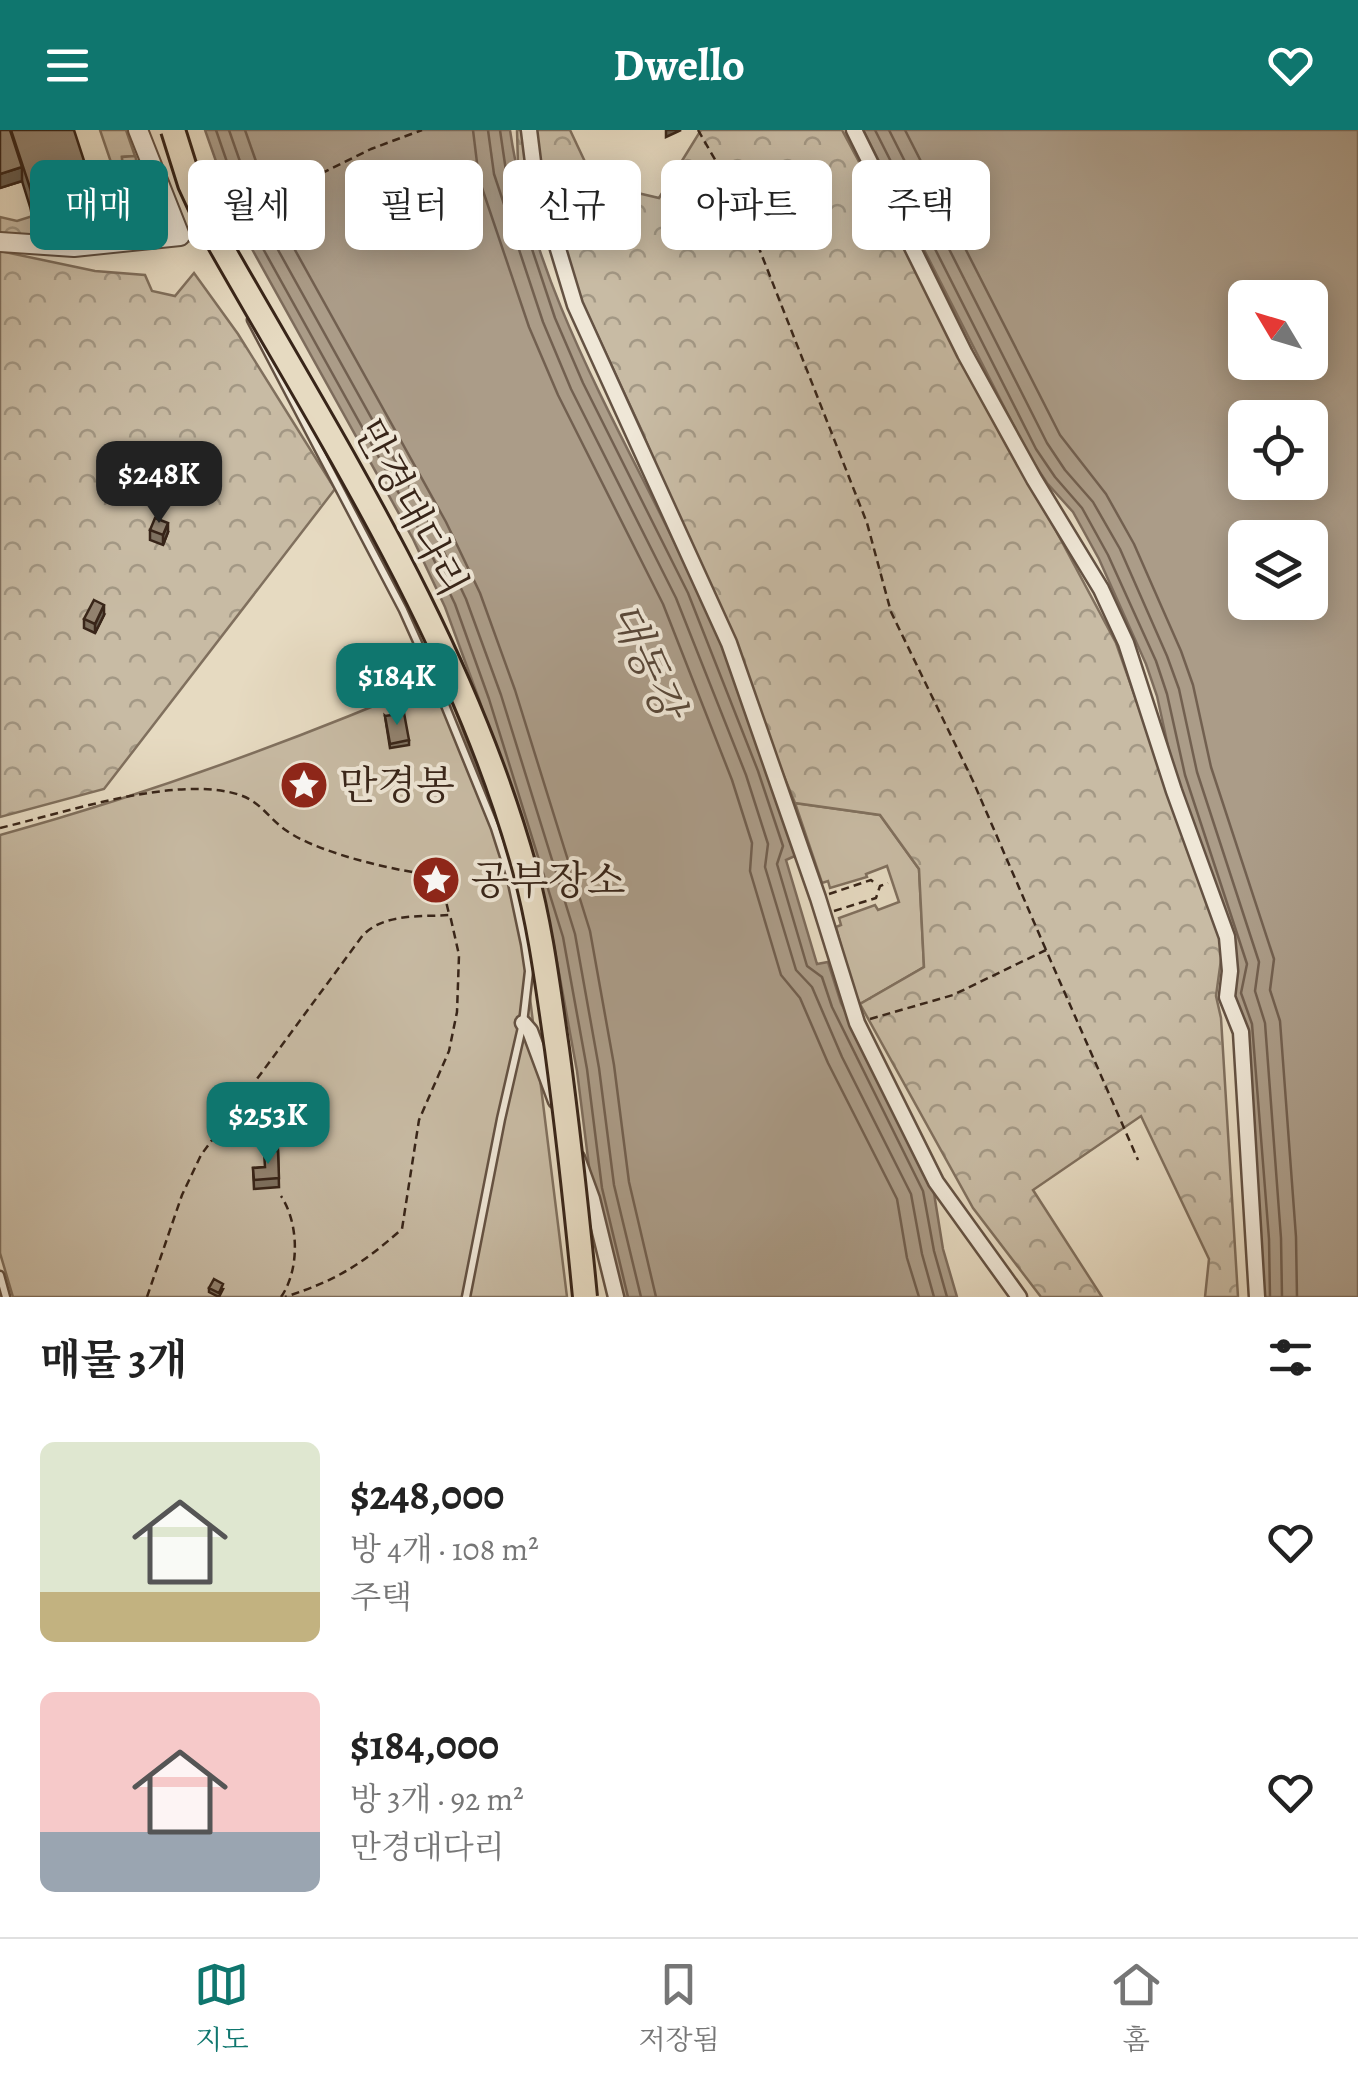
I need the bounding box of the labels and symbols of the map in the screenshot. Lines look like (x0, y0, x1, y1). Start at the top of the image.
north arrow (1228, 280, 1328, 380)
street label: 만경대다리 (341, 410, 481, 606)
pin: $248K (89, 441, 229, 526)
water label: 대동강 (596, 593, 700, 732)
pin: $184K (327, 643, 467, 728)
place label: 만경봉 (339, 758, 455, 813)
place icon: 만경봉 (278, 759, 330, 811)
place label: 공부장소 (471, 853, 626, 908)
place icon: 공부장소 (410, 854, 462, 906)
pin: $253K (198, 1082, 338, 1167)

